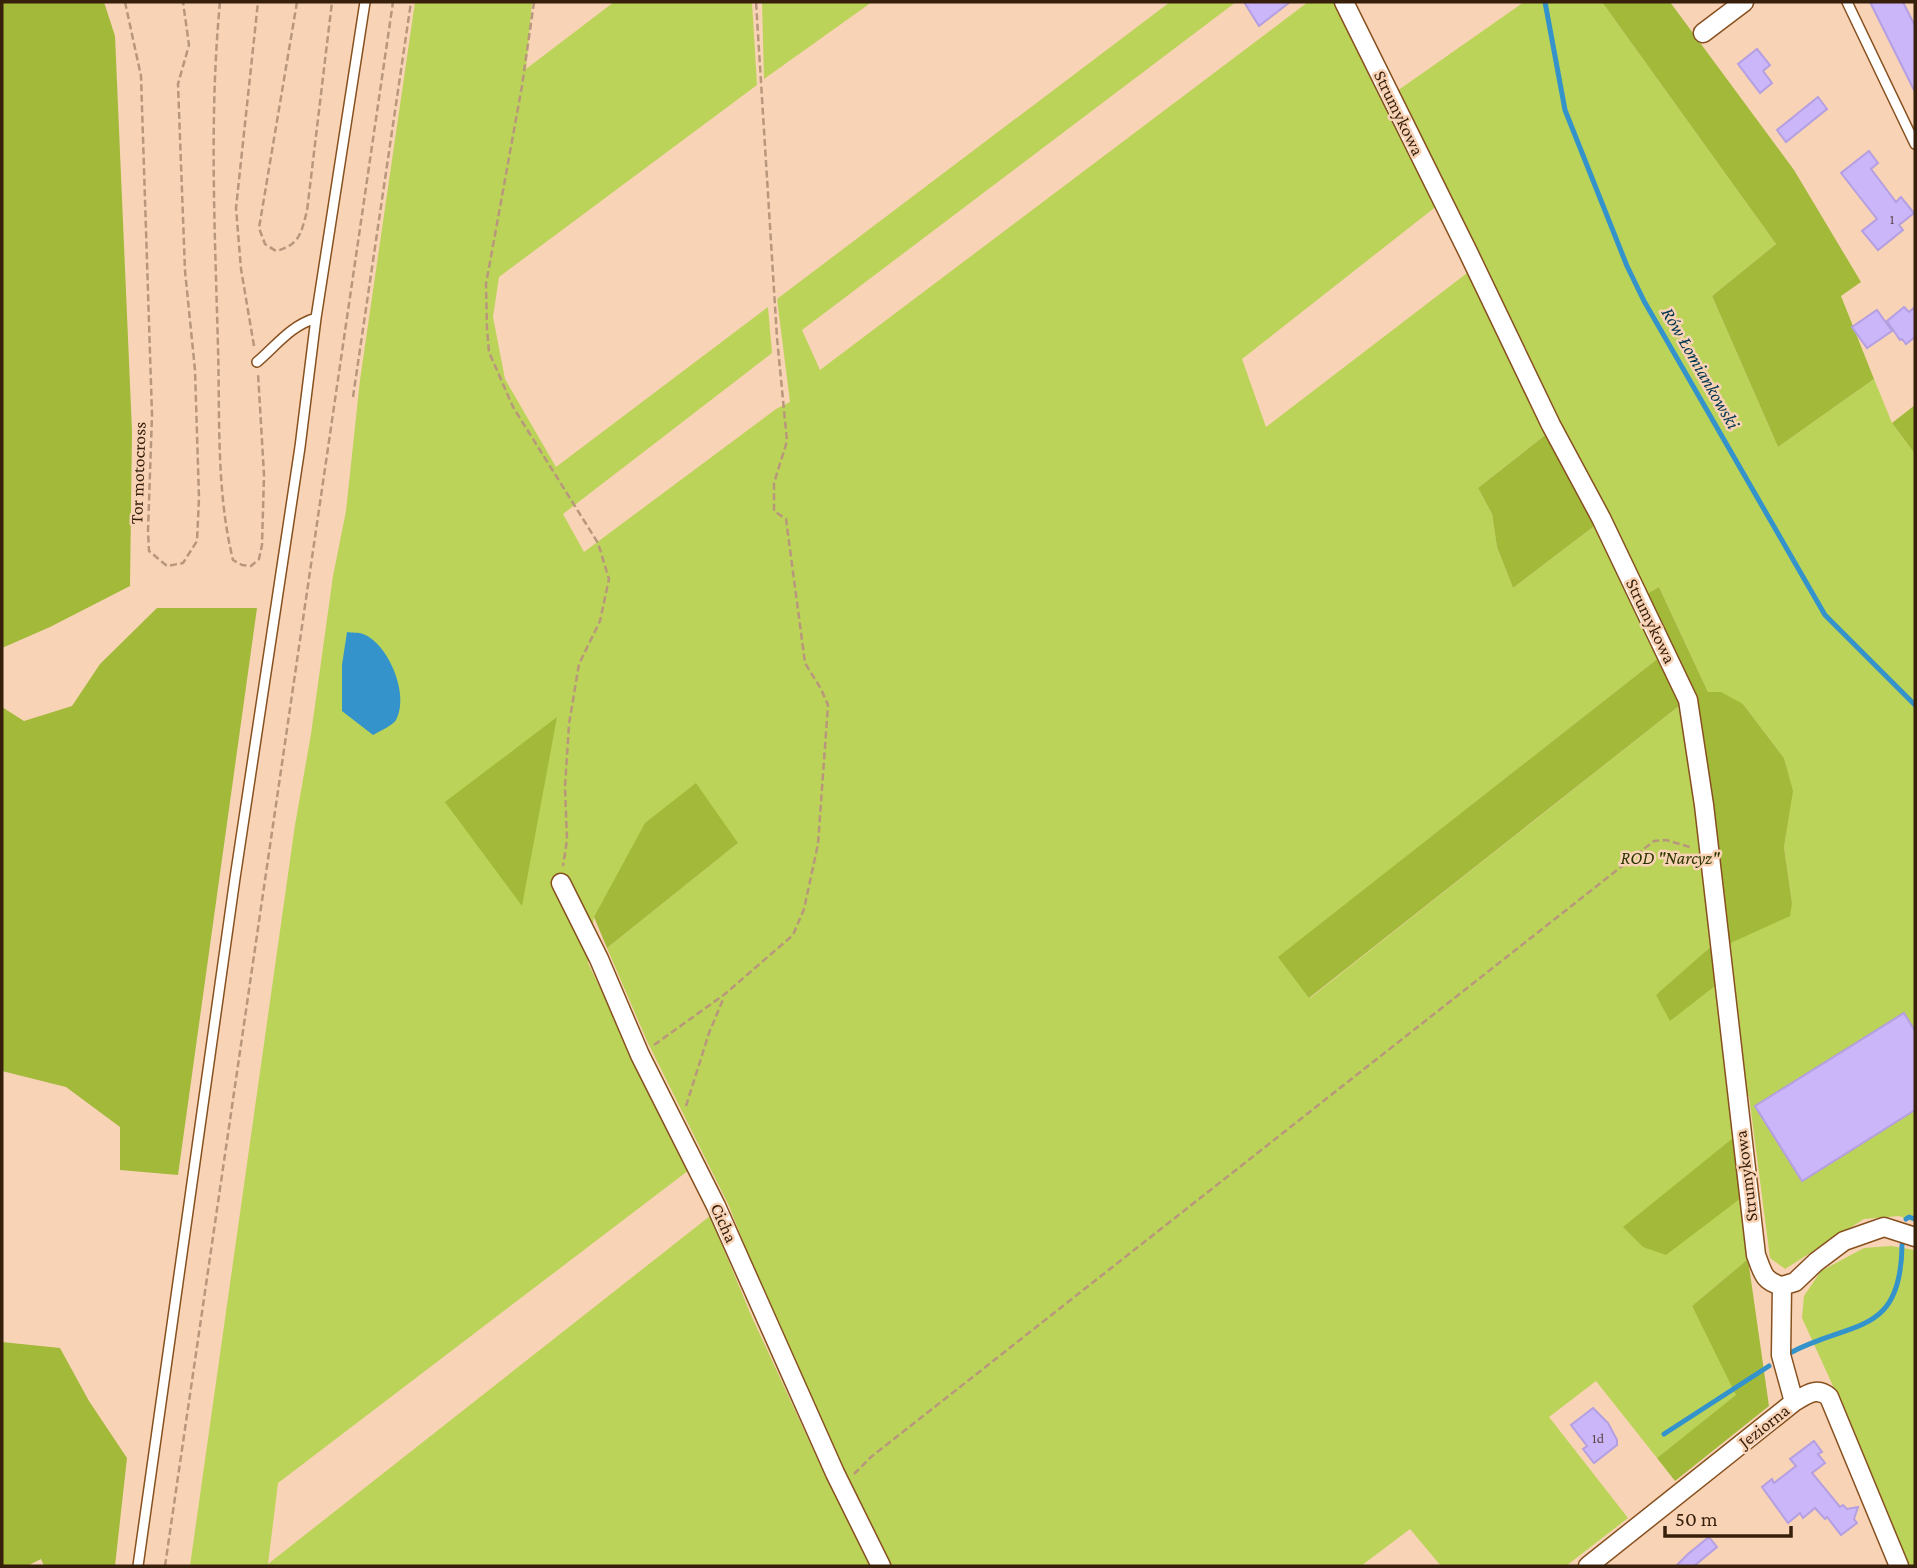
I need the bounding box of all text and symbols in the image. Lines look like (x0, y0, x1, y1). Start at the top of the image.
street label: Strumykowa (1370, 67, 1428, 159)
house number: 1 (1890, 211, 1895, 227)
water label: Rów Łomiankowski (1658, 303, 1745, 433)
street label: Tor motocross (126, 421, 150, 525)
street label: Strumykowa (1622, 575, 1680, 667)
park label: ROD "Narcyz" (1621, 848, 1720, 868)
street label: Strumykowa (1730, 1129, 1762, 1223)
street label: Cicha (707, 1200, 741, 1246)
street label: Jeziorna (1733, 1400, 1793, 1453)
house number: 1d (1592, 1430, 1605, 1446)
scale bar (1665, 1494, 1791, 1538)
text: 50 m (1675, 1507, 1718, 1531)

